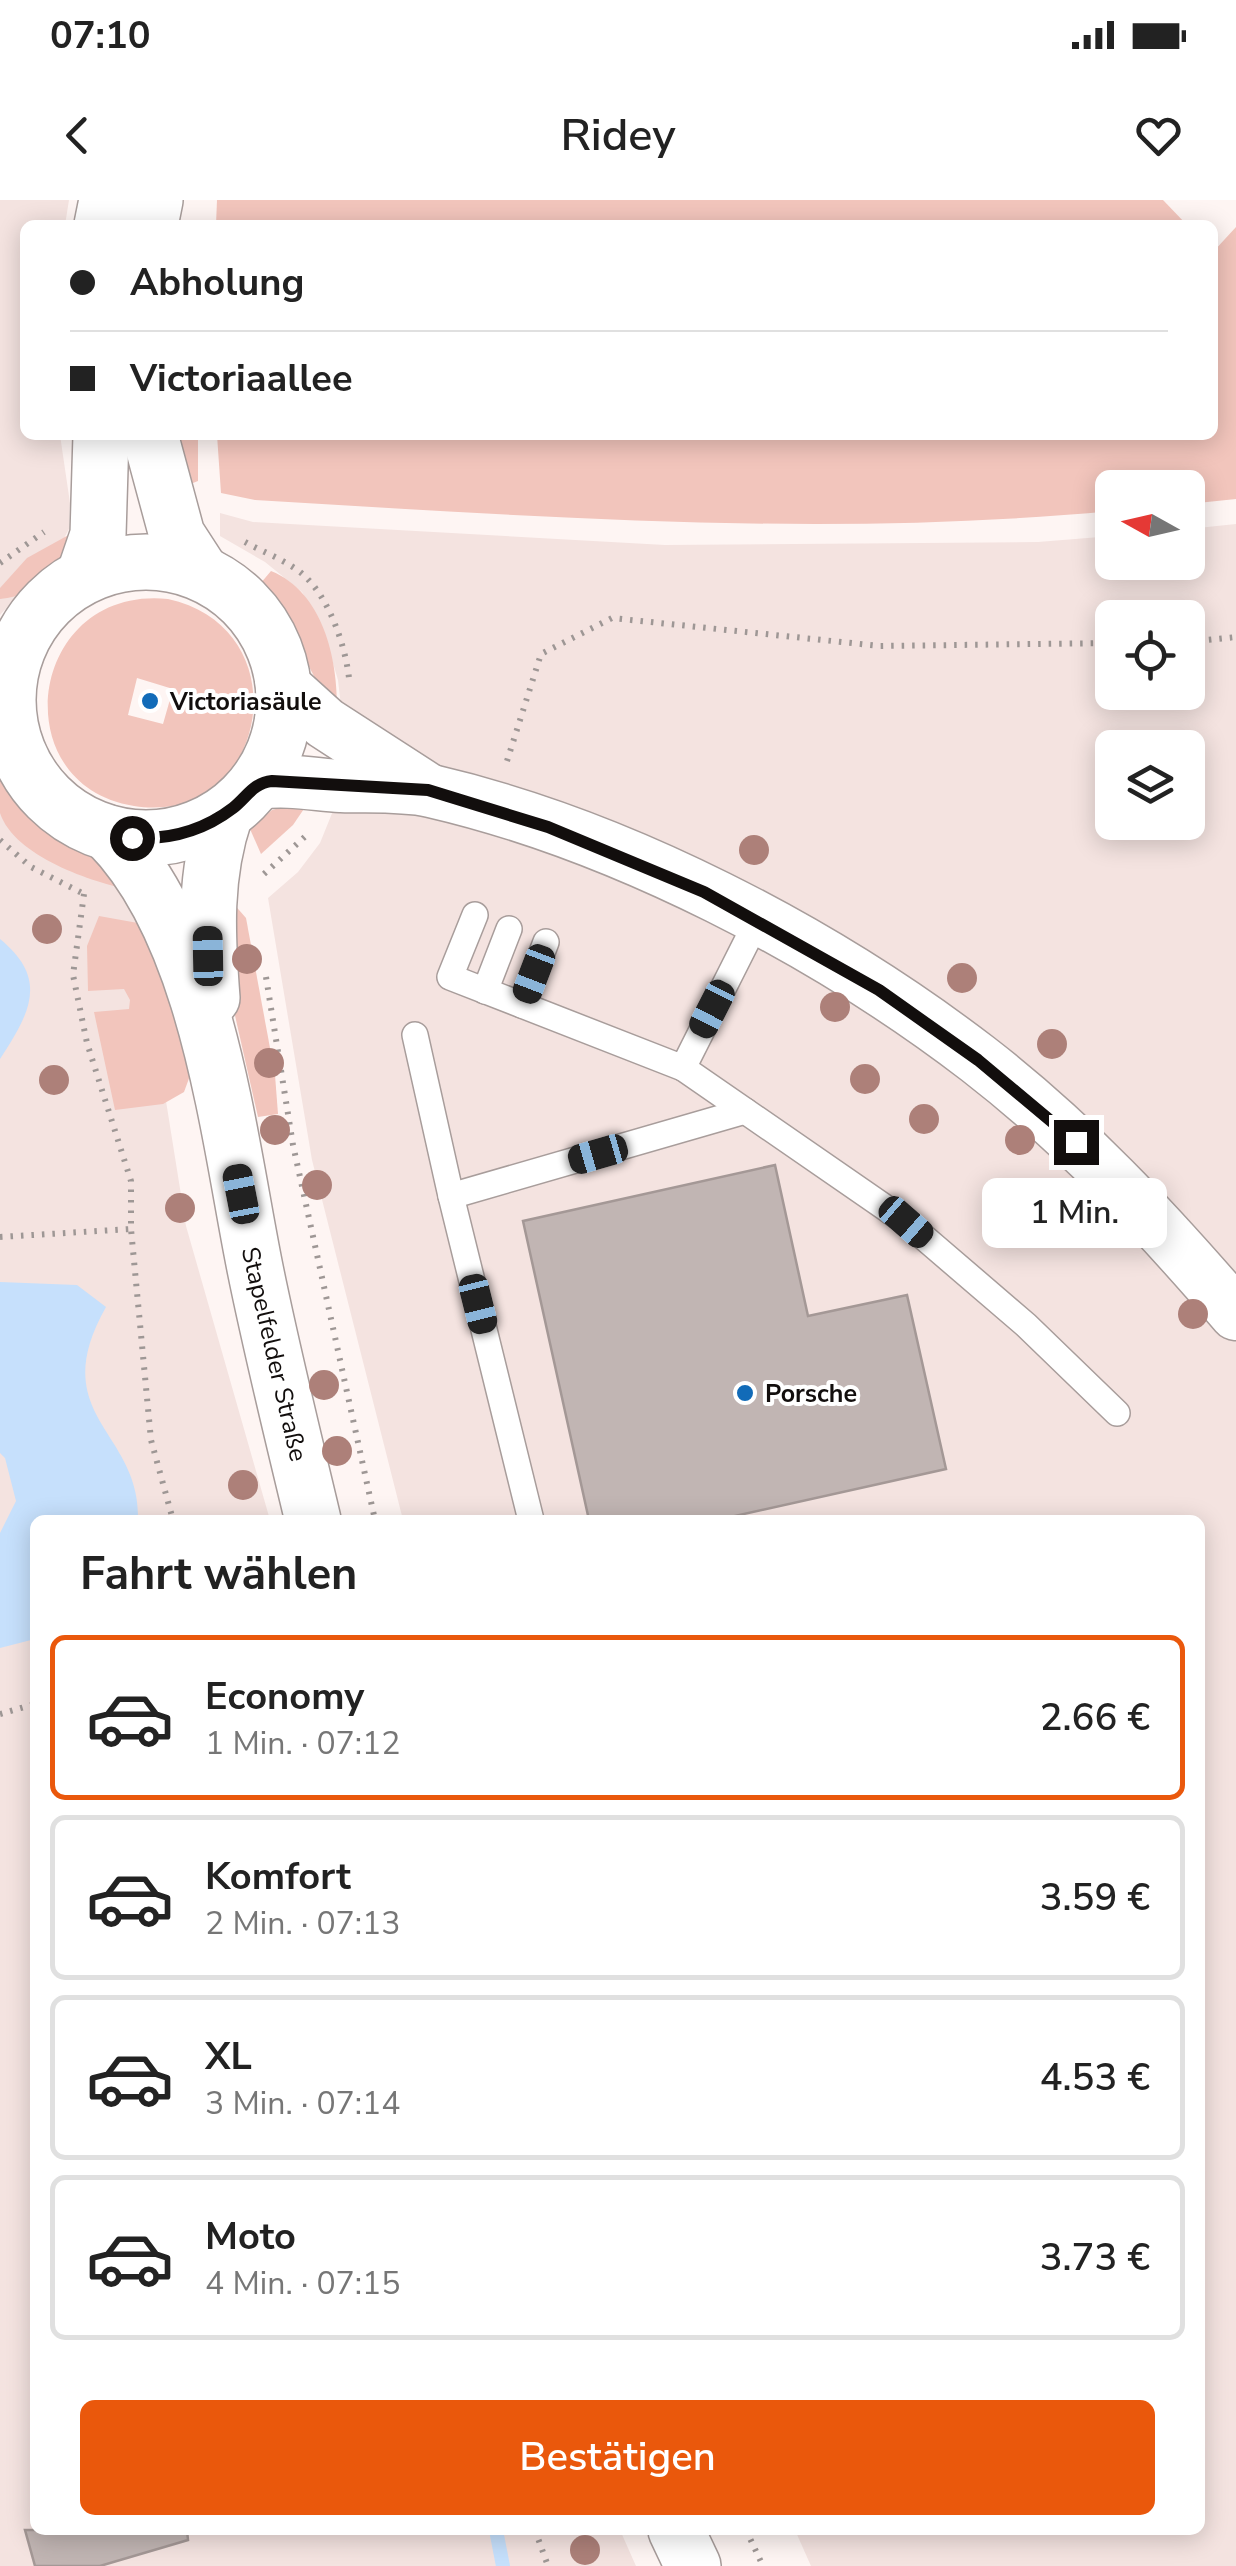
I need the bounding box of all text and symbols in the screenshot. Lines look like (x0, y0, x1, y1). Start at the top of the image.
text: 07:10 (50, 10, 151, 61)
text: Ridey (560, 105, 676, 166)
icon: back (50, 108, 105, 163)
icon: heart (1131, 108, 1186, 163)
text: Abholung (130, 257, 305, 308)
text: Victoriaallee (130, 353, 353, 404)
north arrow (1095, 470, 1205, 580)
map controls (1095, 470, 1205, 840)
button: locate (1095, 600, 1205, 710)
place label: Victoriasäule (169, 685, 322, 719)
marker: Victoriasäule (139, 690, 161, 712)
button: layers (1095, 730, 1205, 840)
route start (110, 816, 155, 861)
car (192, 926, 224, 986)
car (509, 941, 559, 1007)
car (685, 975, 739, 1043)
route end (1054, 1120, 1099, 1165)
car (565, 1131, 631, 1177)
car (221, 1162, 261, 1226)
callout: 1 Min. (984, 1177, 1168, 1247)
car (874, 1191, 938, 1253)
text: 1 Min. (1030, 1191, 1119, 1234)
street label: Stapelfelder Straße (233, 1244, 315, 1465)
car (456, 1271, 500, 1337)
place label: Porsche (765, 1377, 857, 1411)
marker: Porsche (734, 1382, 756, 1404)
text: Fahrt wählen (80, 1544, 357, 1605)
text: Economy (205, 1671, 364, 1722)
icon: car (85, 1673, 175, 1763)
text: 2.66 € (1040, 1692, 1150, 1743)
text: 1 Min. · 07:12 (205, 1722, 401, 1765)
text: Komfort (205, 1851, 351, 1902)
icon: car (85, 1853, 175, 1943)
text: 3.59 € (1040, 1872, 1150, 1923)
text: 2 Min. · 07:13 (205, 1902, 401, 1945)
text: XL (205, 2031, 252, 2082)
icon: car (85, 2033, 175, 2123)
text: 4.53 € (1040, 2052, 1150, 2103)
text: 3 Min. · 07:14 (205, 2082, 401, 2125)
text: Moto (205, 2211, 296, 2262)
icon: car (85, 2213, 175, 2303)
text: 3.73 € (1040, 2232, 1150, 2283)
text: 4 Min. · 07:15 (205, 2262, 401, 2305)
button: Bestätigen (80, 2400, 1155, 2515)

